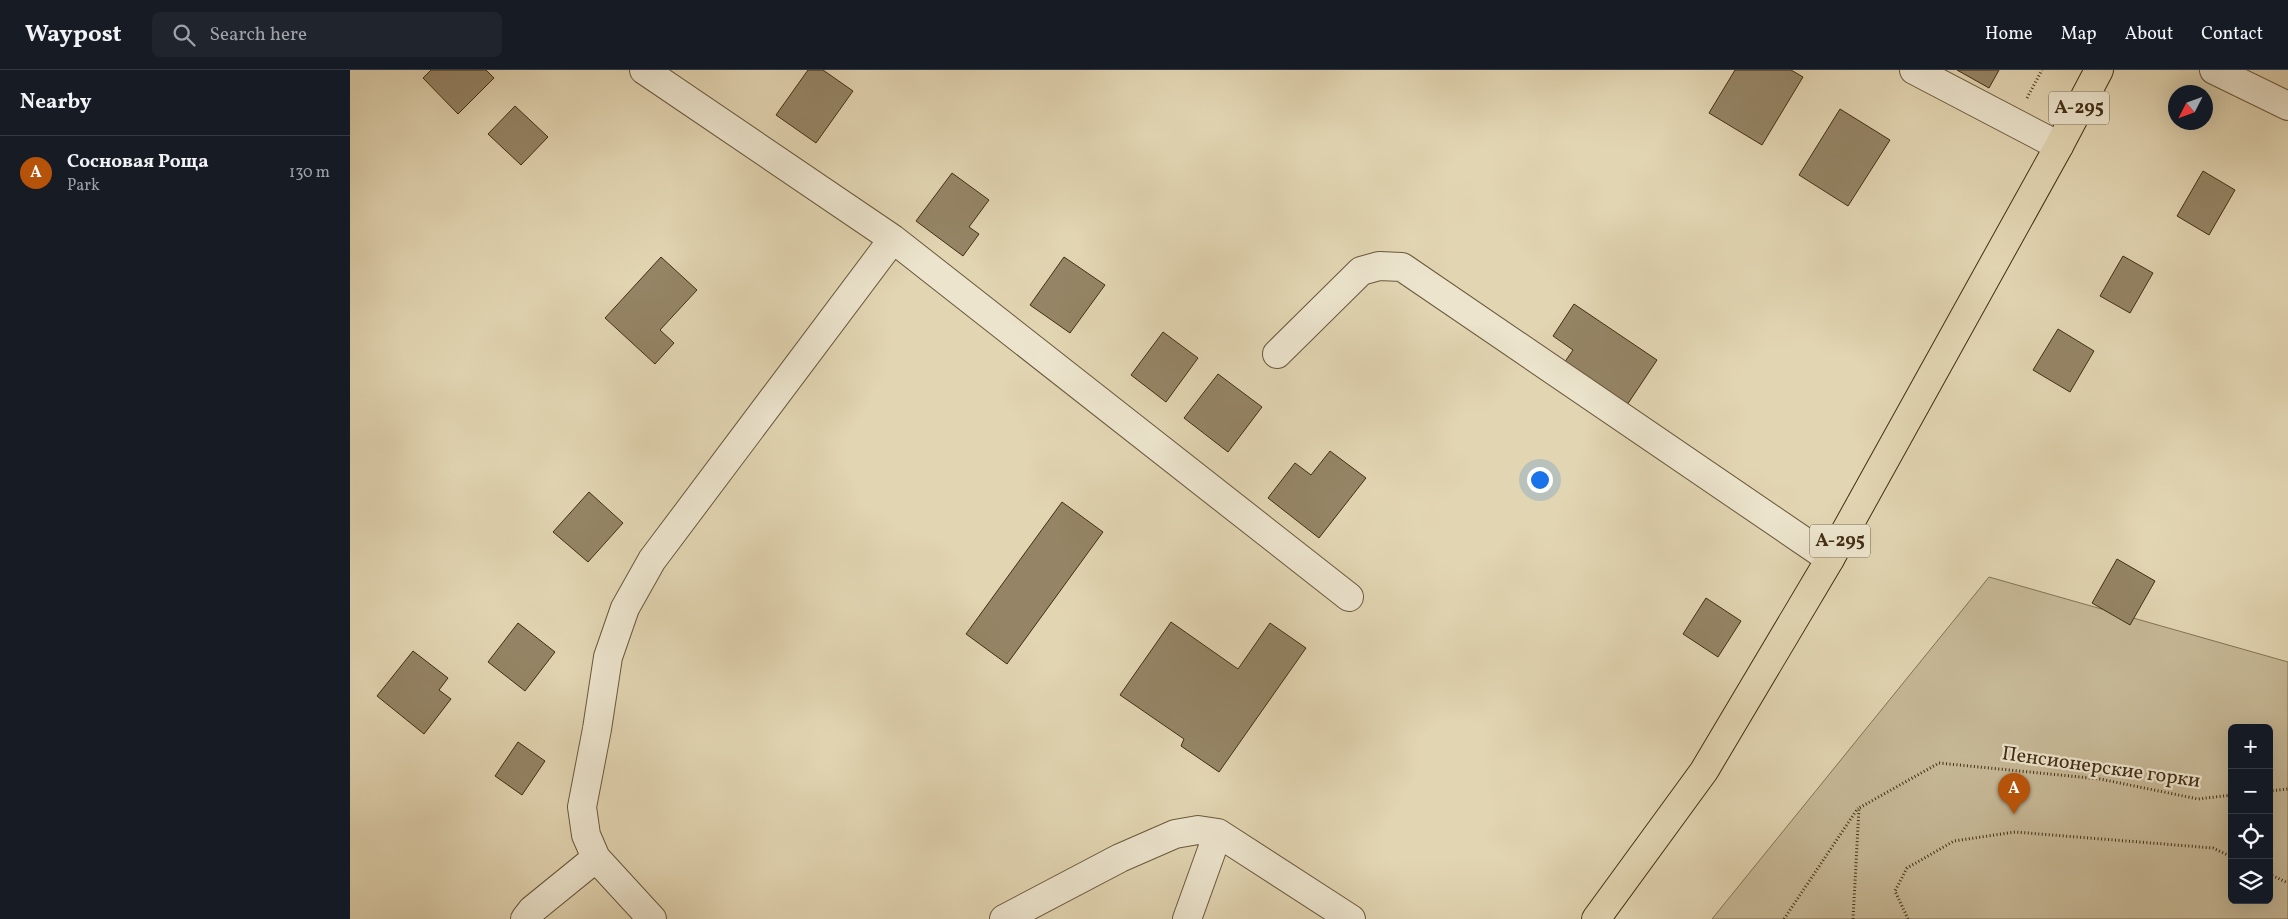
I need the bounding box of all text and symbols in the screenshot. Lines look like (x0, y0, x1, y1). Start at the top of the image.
search box (152, 12, 502, 57)
text: Waypost (25, 18, 122, 52)
icon: search (170, 21, 198, 49)
text: Search here (210, 22, 307, 48)
text: Home (1985, 22, 2033, 47)
text: Map (2061, 22, 2097, 47)
text: About (2125, 22, 2173, 47)
text: Contact (2201, 22, 2263, 47)
north arrow (2168, 85, 2213, 130)
text: Nearby (20, 88, 91, 117)
road number: А-295 (2049, 92, 2109, 124)
text: Сосновая Роща (67, 149, 209, 175)
text: A (30, 162, 42, 184)
text: 130 m (289, 162, 330, 184)
text: Park (67, 175, 100, 197)
your location (1527, 467, 1553, 493)
road number: А-295 (1810, 524, 1870, 558)
map controls (2228, 724, 2273, 904)
button: + (2228, 724, 2273, 769)
street label: Пенсионерские горки (2000, 740, 2202, 796)
button: − (2228, 769, 2273, 814)
pin: A (1998, 773, 2030, 814)
button: locate (2228, 814, 2273, 859)
button: layers (2228, 859, 2273, 904)

